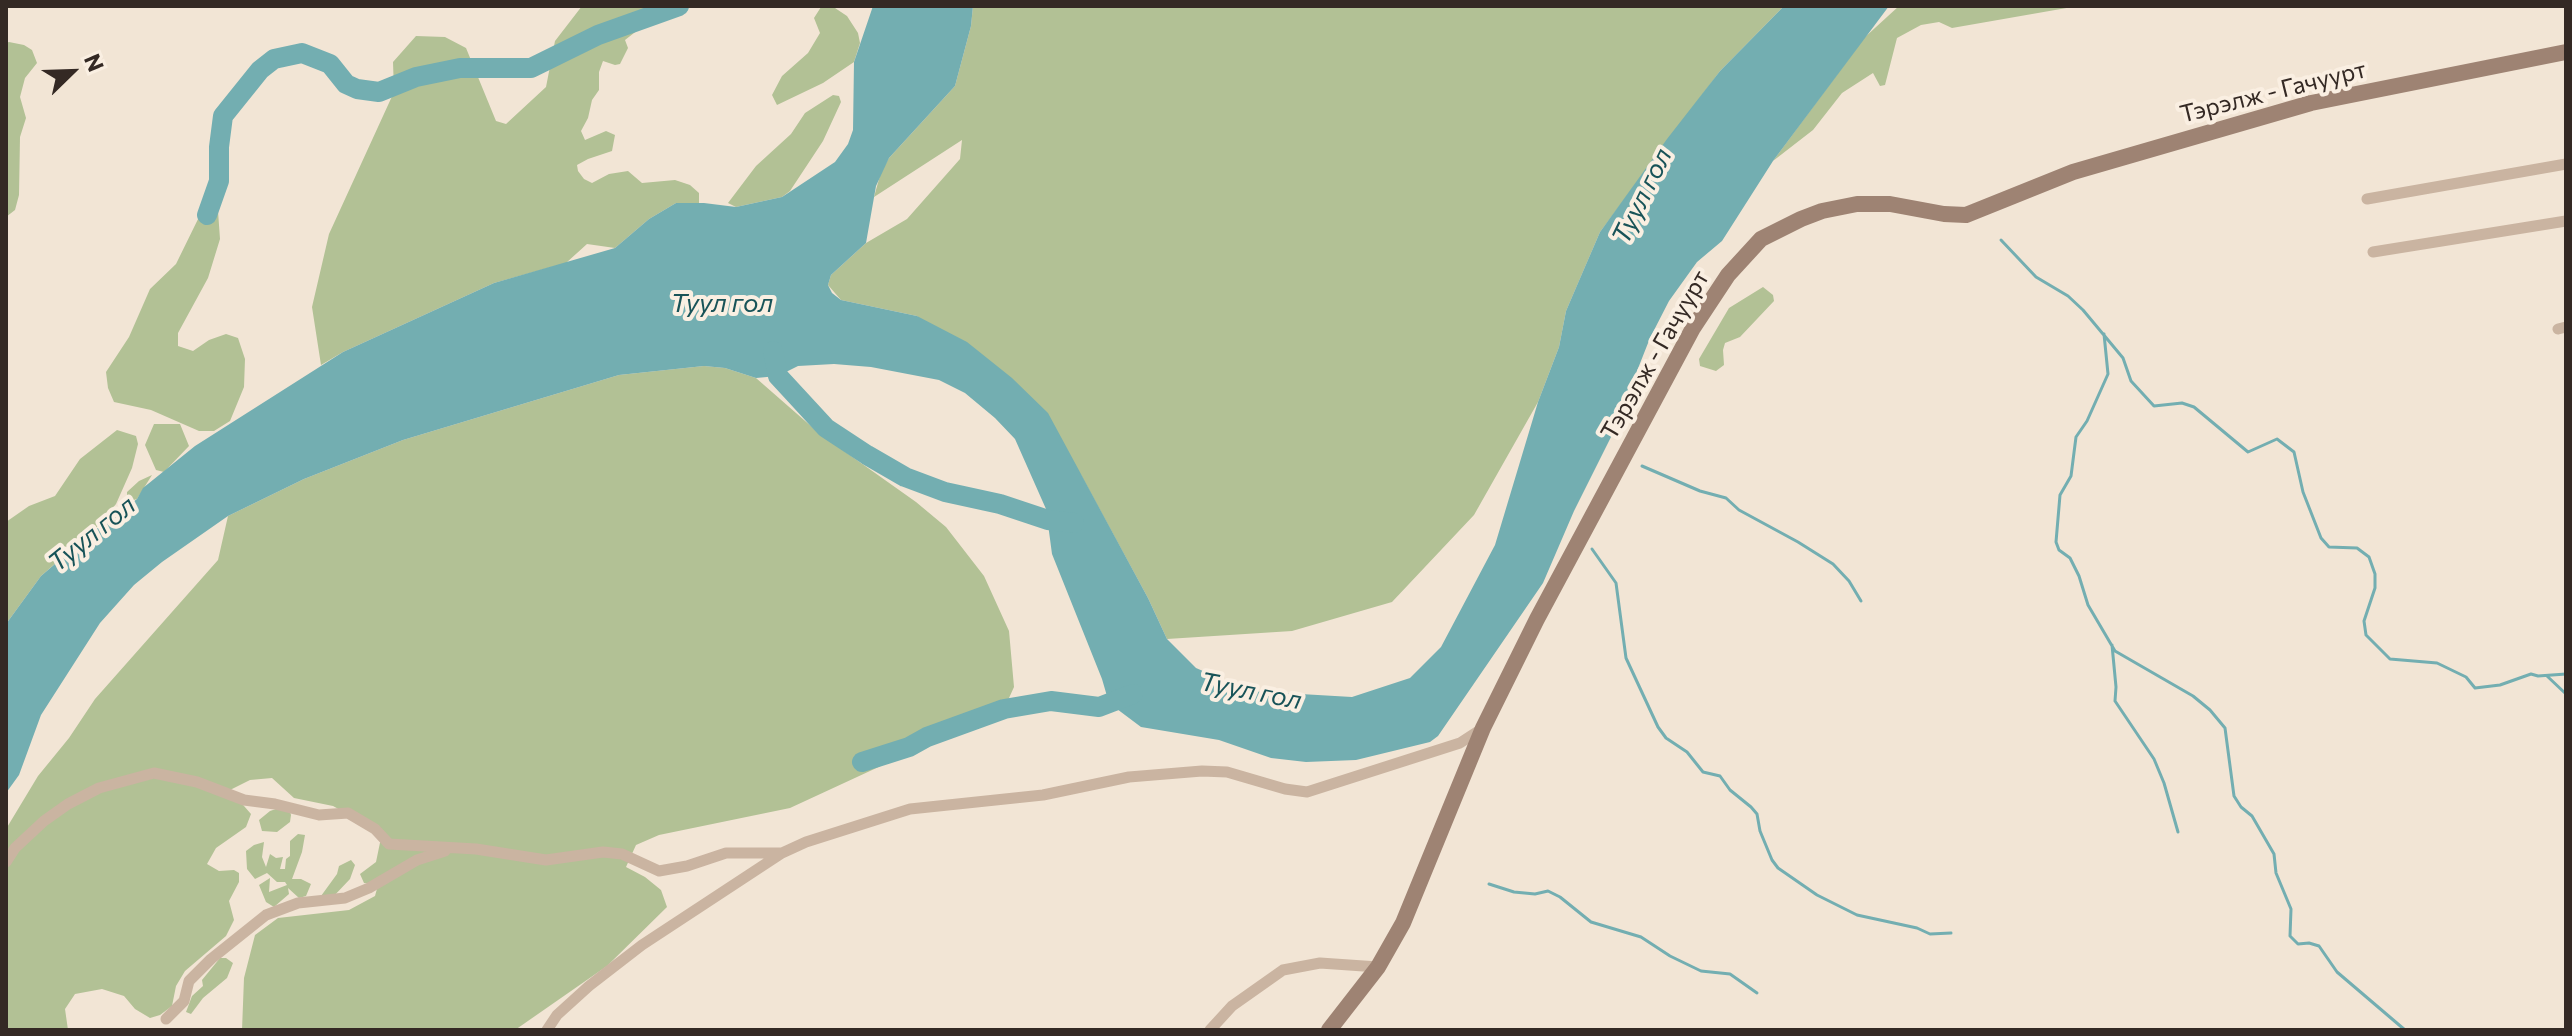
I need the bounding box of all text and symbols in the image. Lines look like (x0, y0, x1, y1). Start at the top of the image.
north arrow (32, 32, 112, 112)
text: N (79, 50, 110, 75)
street label: Тэрэлж - Гачуурт (2177, 55, 2369, 129)
water label: Туул гол (1605, 143, 1679, 249)
street label: Тэрэлж - Гачуурт (1595, 265, 1715, 445)
water label: Туул гол (671, 287, 773, 319)
water label: Туул гол (42, 490, 142, 578)
water label: Туул гол (1198, 666, 1304, 716)

